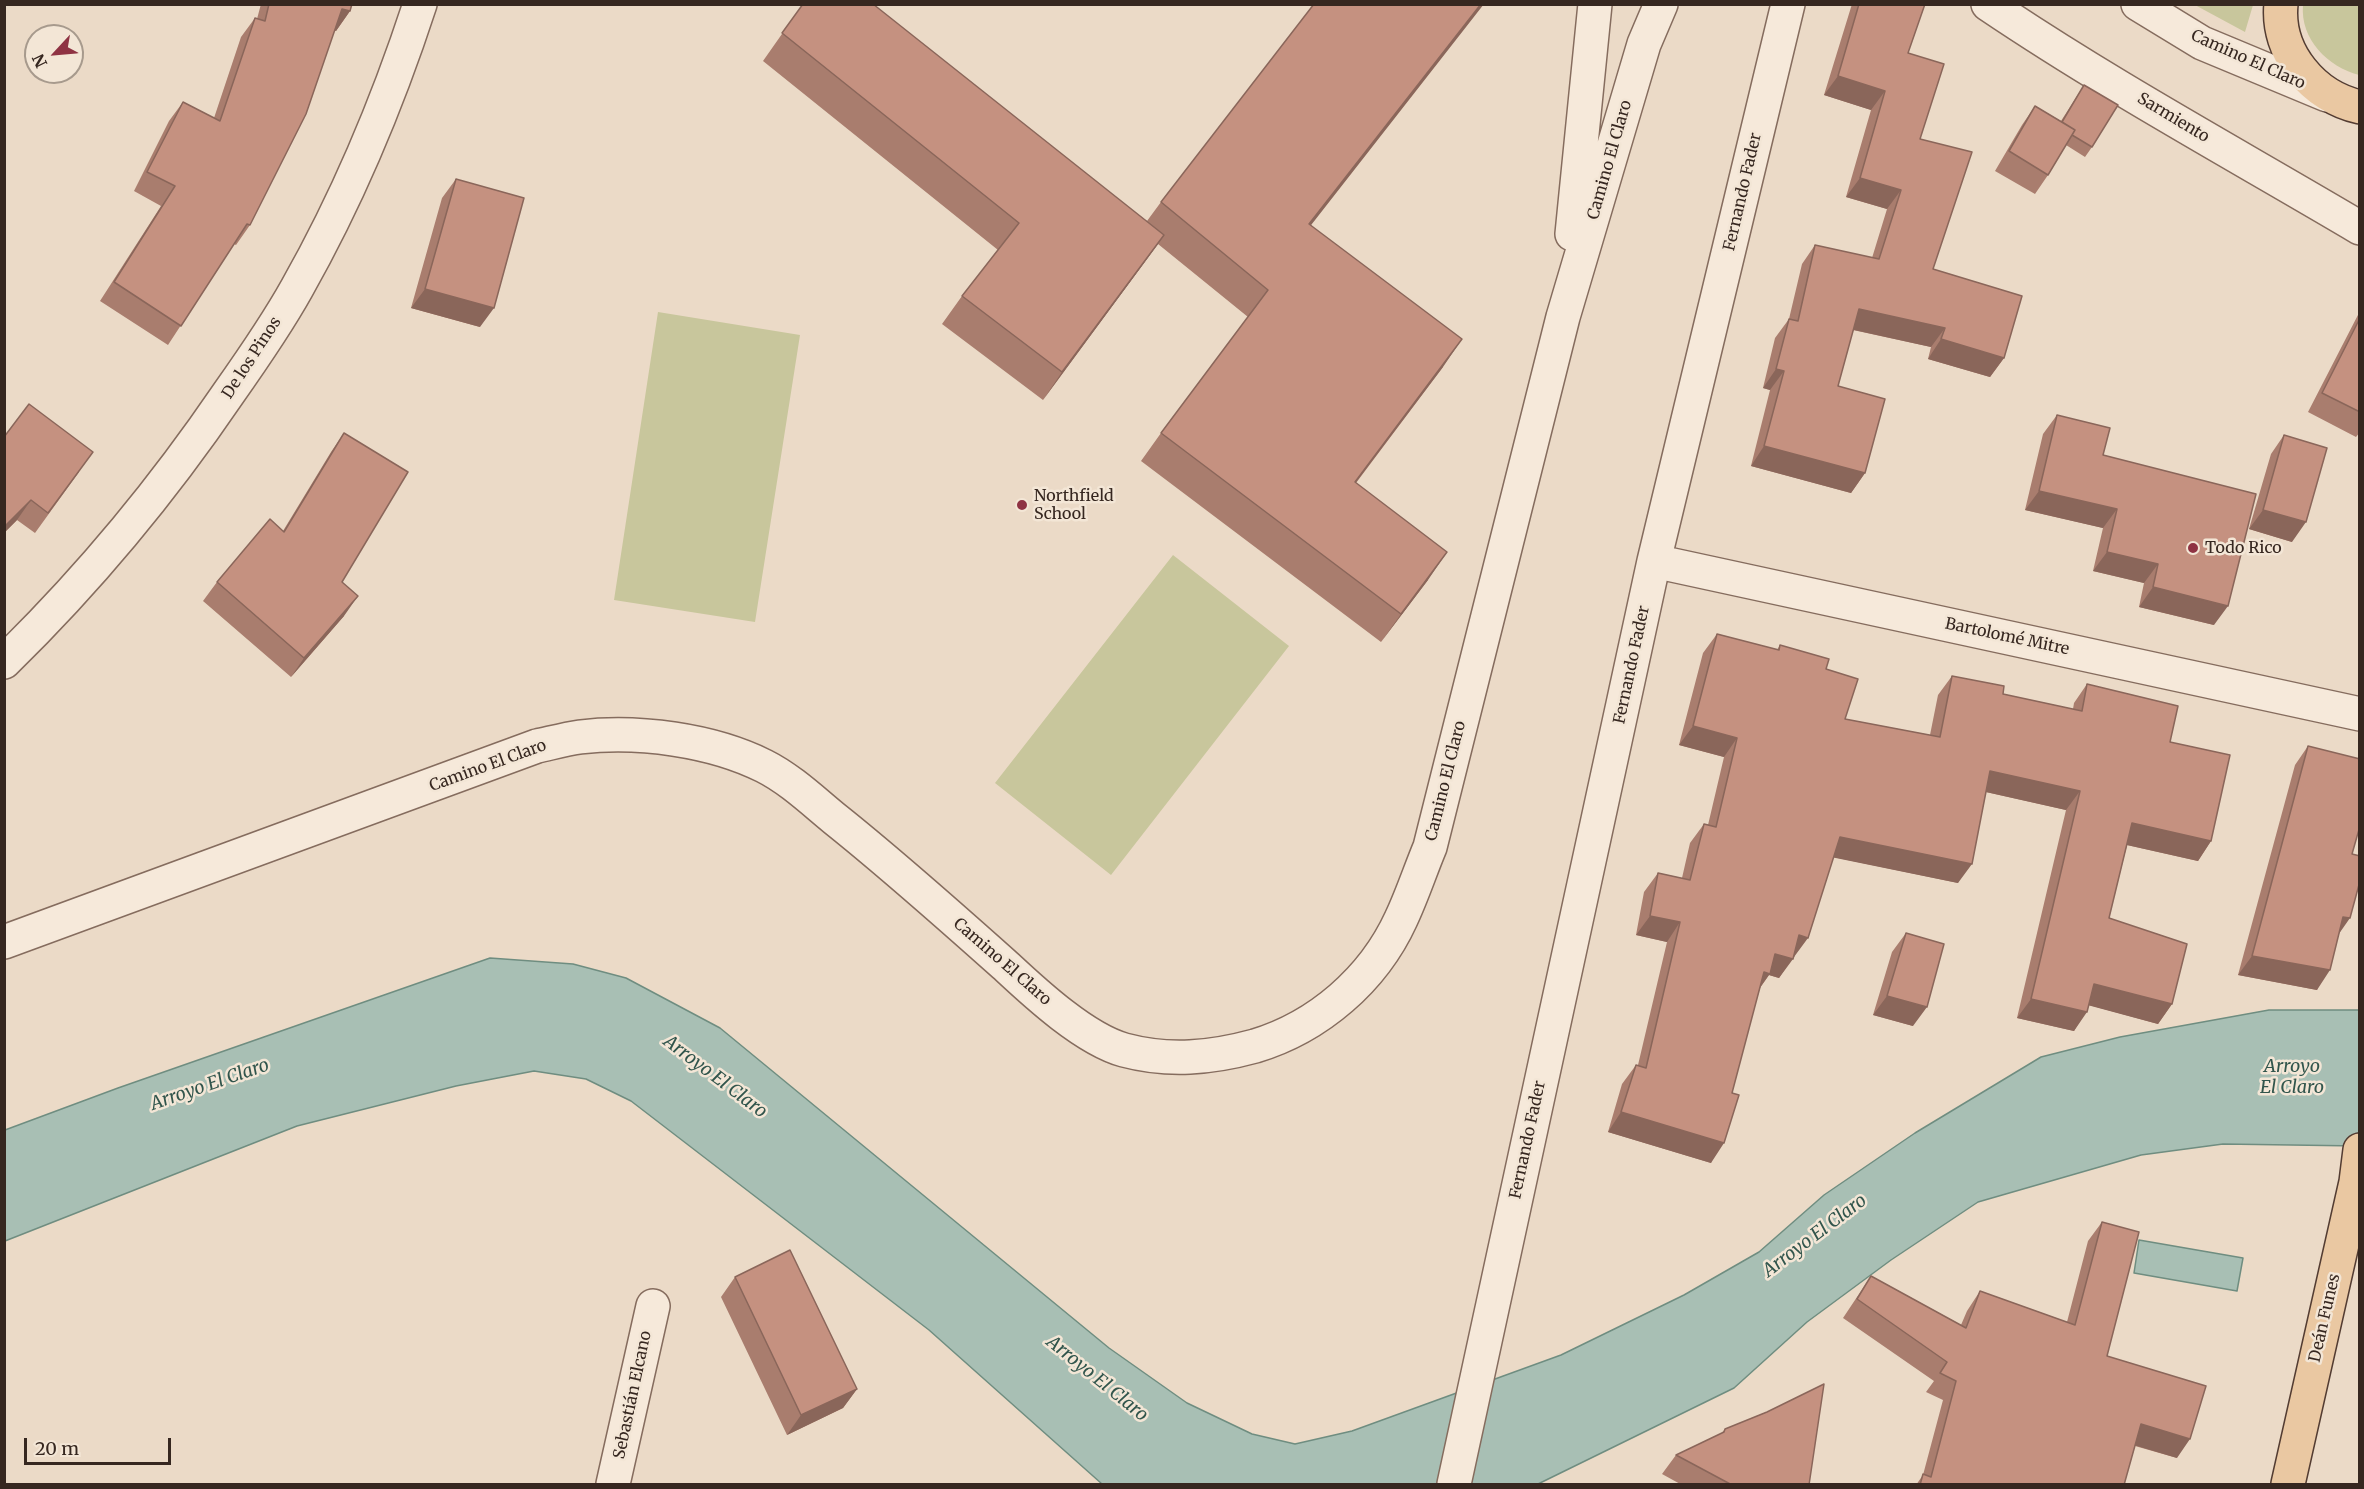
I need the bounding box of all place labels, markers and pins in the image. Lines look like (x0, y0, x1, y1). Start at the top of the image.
place label: Northfield School (1034, 486, 1114, 524)
marker: Northfield School (1015, 498, 1029, 512)
place label: Todo Rico (2205, 538, 2282, 558)
marker: Todo Rico (2186, 541, 2200, 555)

